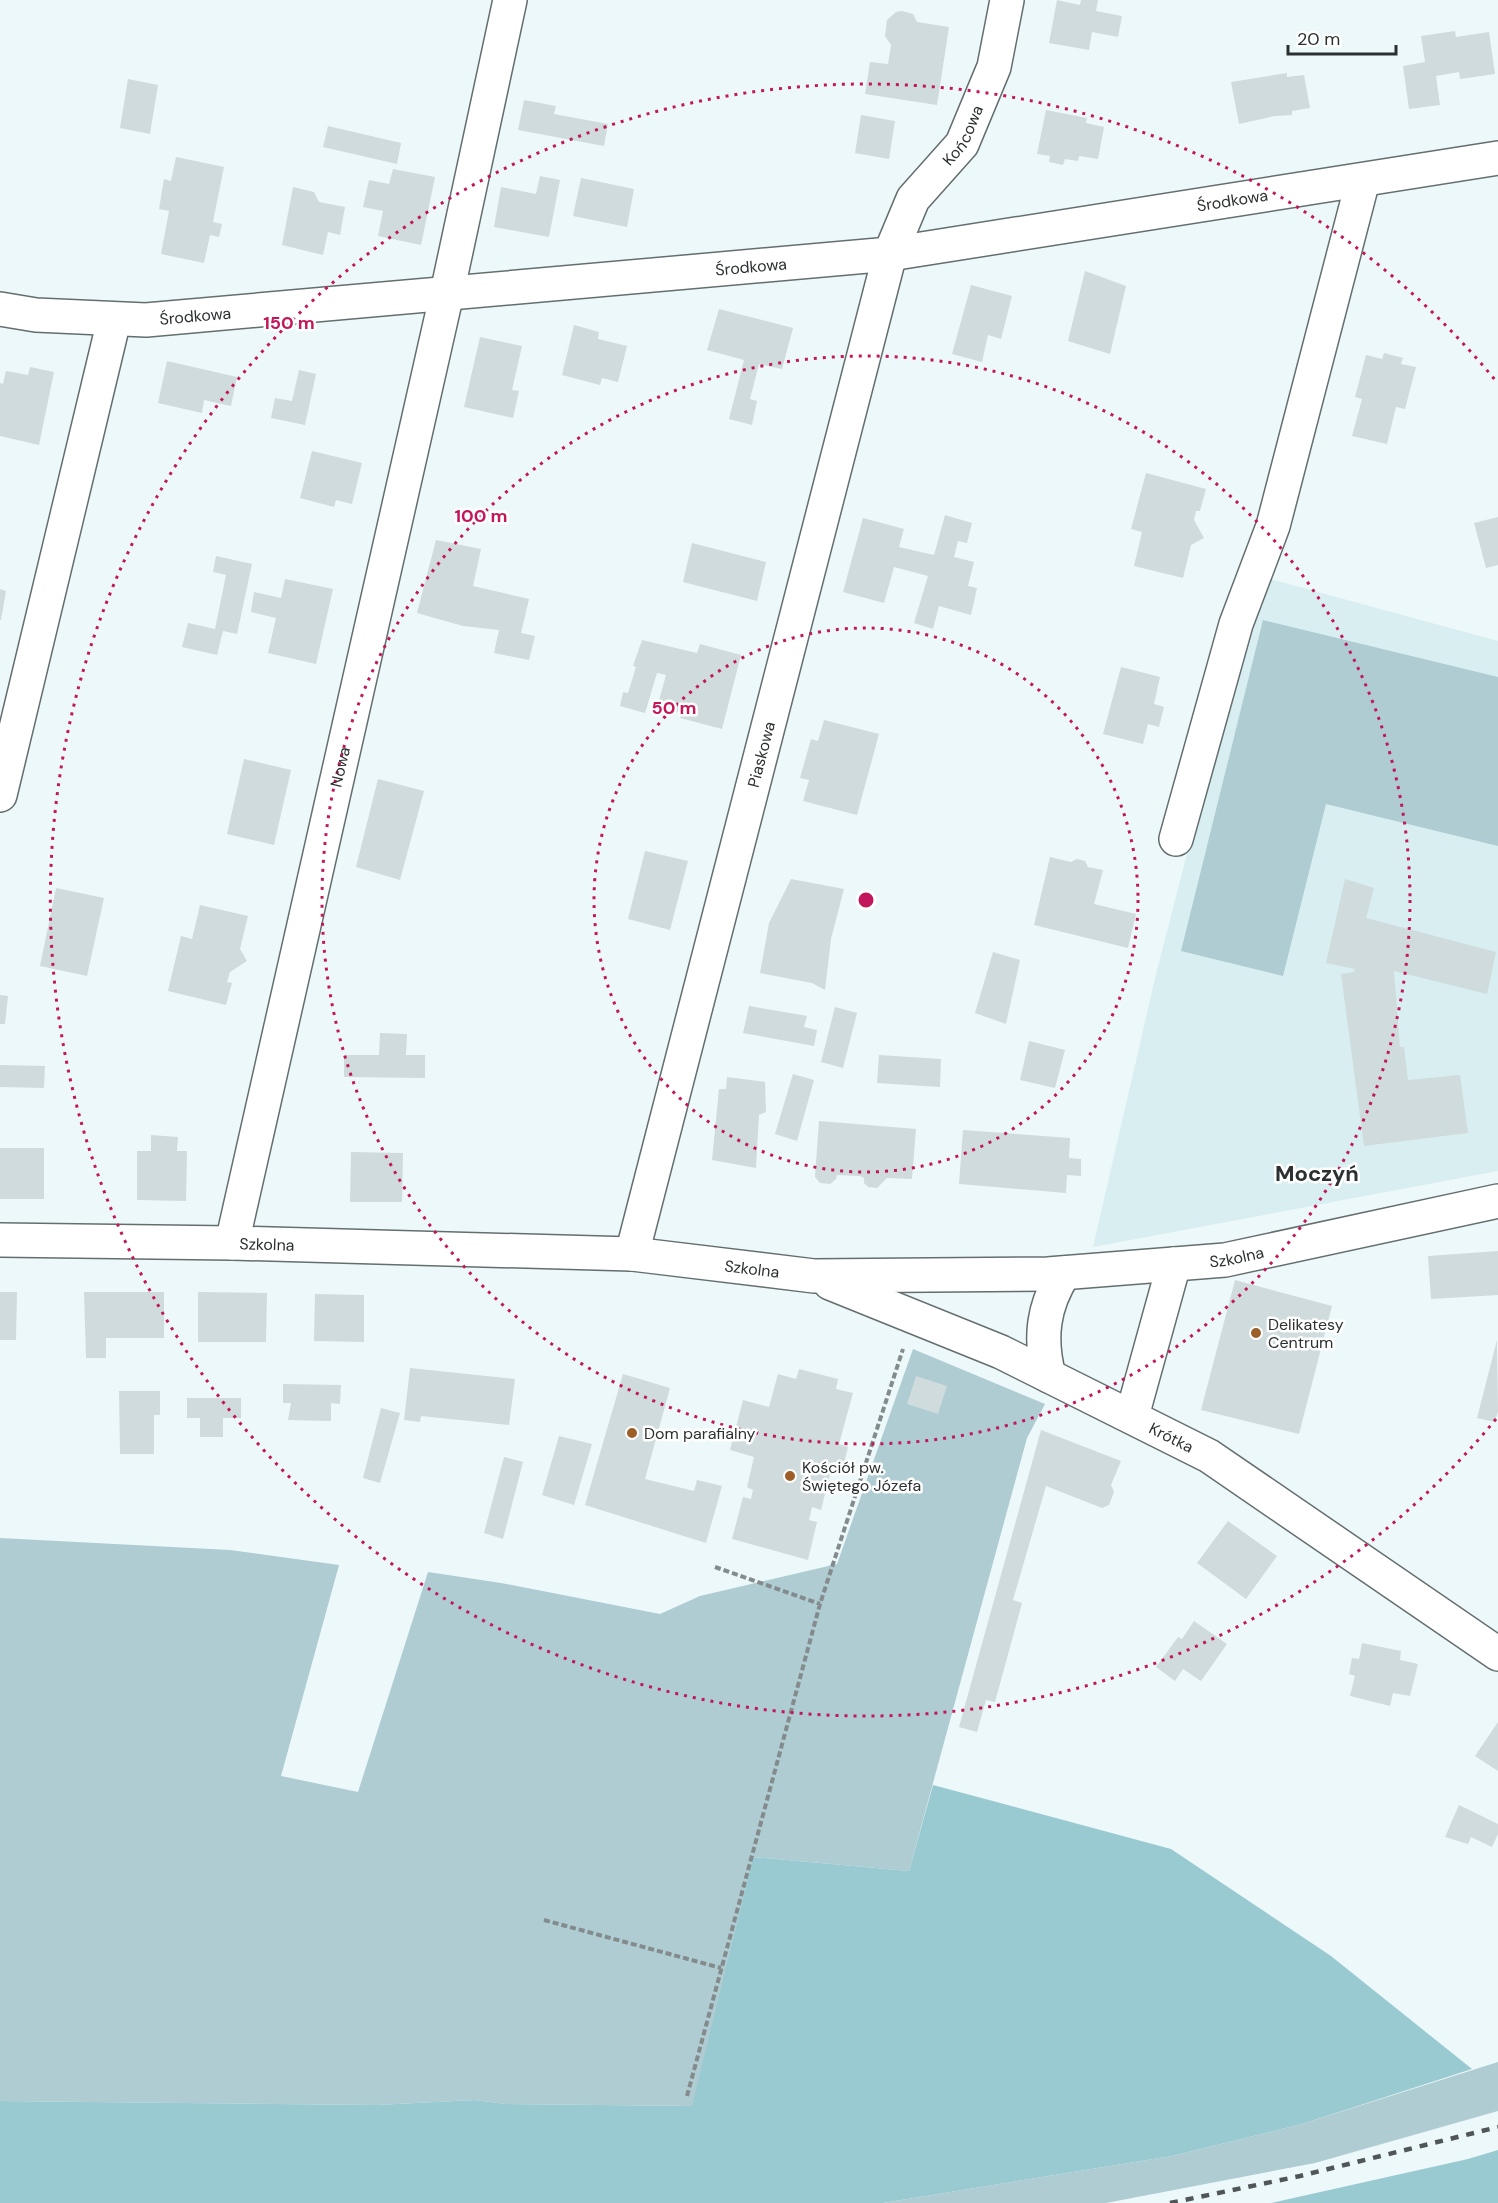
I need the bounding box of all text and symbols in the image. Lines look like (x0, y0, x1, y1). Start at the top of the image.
scale bar (1288, 18, 1396, 56)
text: 20 m (1297, 27, 1340, 51)
street label: Końcowa (938, 102, 988, 170)
street label: Środkowa (1195, 184, 1269, 216)
street label: Środkowa (714, 253, 788, 280)
street label: Środkowa (159, 303, 232, 330)
text: 150 m (263, 311, 315, 335)
text: 100 m (454, 504, 508, 528)
text: 50 m (651, 696, 697, 720)
street label: Piaskowa (743, 719, 780, 790)
street label: Nowa (325, 745, 355, 789)
centre of rings (856, 890, 876, 910)
district label: Moczyń (1275, 1159, 1359, 1188)
street label: Szkolna (239, 1233, 295, 1256)
street label: Szkolna (1209, 1242, 1266, 1272)
street label: Szkolna (723, 1255, 781, 1283)
place label: Delikatesy Centrum (1268, 1314, 1344, 1353)
marker: Delikatesy Centrum (1249, 1326, 1263, 1340)
street label: Krótka (1145, 1418, 1197, 1458)
place label: Dom parafialny (644, 1423, 756, 1444)
marker: Dom parafialny (625, 1426, 639, 1440)
place label: Kościół pw. Świętego Józefa (802, 1457, 921, 1496)
marker: Kościół pw. Świętego Józefa (783, 1469, 797, 1483)

